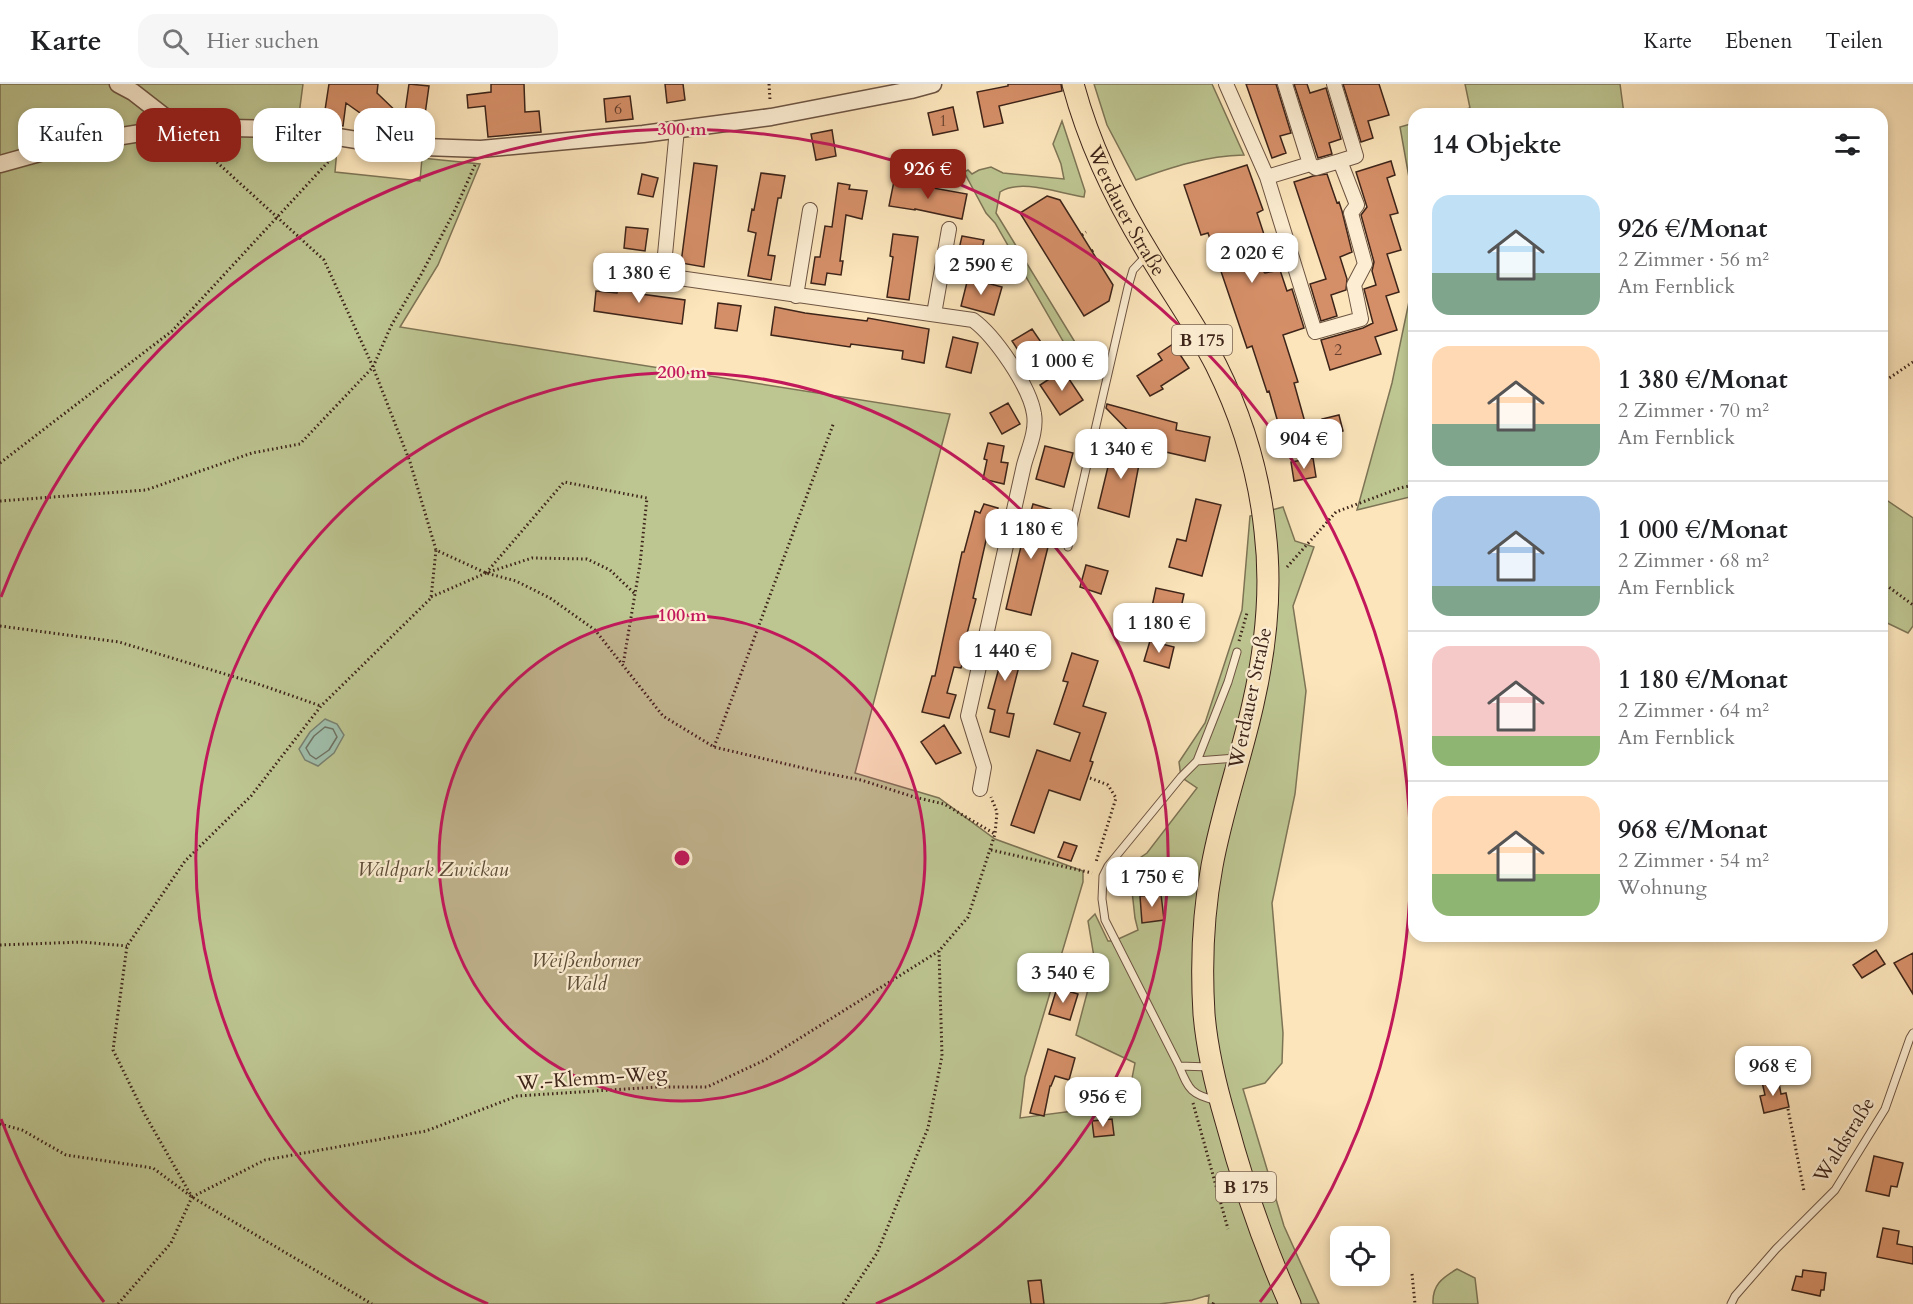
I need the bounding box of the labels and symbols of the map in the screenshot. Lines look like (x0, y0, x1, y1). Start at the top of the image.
house number: 6 (614, 98, 622, 120)
house number: 1 (939, 110, 947, 132)
text: 300 m (657, 117, 707, 142)
street label: Werdauer Straße (1081, 140, 1173, 281)
pin: 926 € (886, 149, 970, 200)
pin: 2 020 € (1197, 233, 1307, 284)
pin: 2 590 € (926, 245, 1036, 296)
pin: 1 380 € (584, 253, 694, 304)
road number: B 175 (1172, 325, 1232, 355)
house number: 2 (1334, 339, 1342, 361)
pin: 1 000 € (1007, 341, 1117, 392)
text: 200 m (657, 360, 707, 385)
pin: 904 € (1262, 419, 1346, 470)
pin: 1 340 € (1066, 429, 1176, 480)
pin: 1 180 € (976, 509, 1086, 560)
text: 100 m (657, 603, 707, 628)
pin: 1 180 € (1104, 603, 1214, 654)
street label: Werdauer Straße (1222, 625, 1278, 772)
pin: 1 440 € (950, 631, 1060, 682)
centre of rings (672, 848, 692, 868)
park label: Waldpark Zwickau (357, 856, 509, 883)
pin: 1 750 € (1097, 857, 1207, 908)
park label: Weißenborner Wald (531, 947, 642, 997)
pin: 3 540 € (1008, 953, 1118, 1004)
pin: 968 € (1731, 1046, 1815, 1097)
street label: W.-Klemm-Weg (515, 1059, 669, 1097)
pin: 956 € (1061, 1077, 1145, 1128)
street label: Waldstraße (1806, 1092, 1881, 1189)
road number: B 175 (1216, 1172, 1276, 1202)

